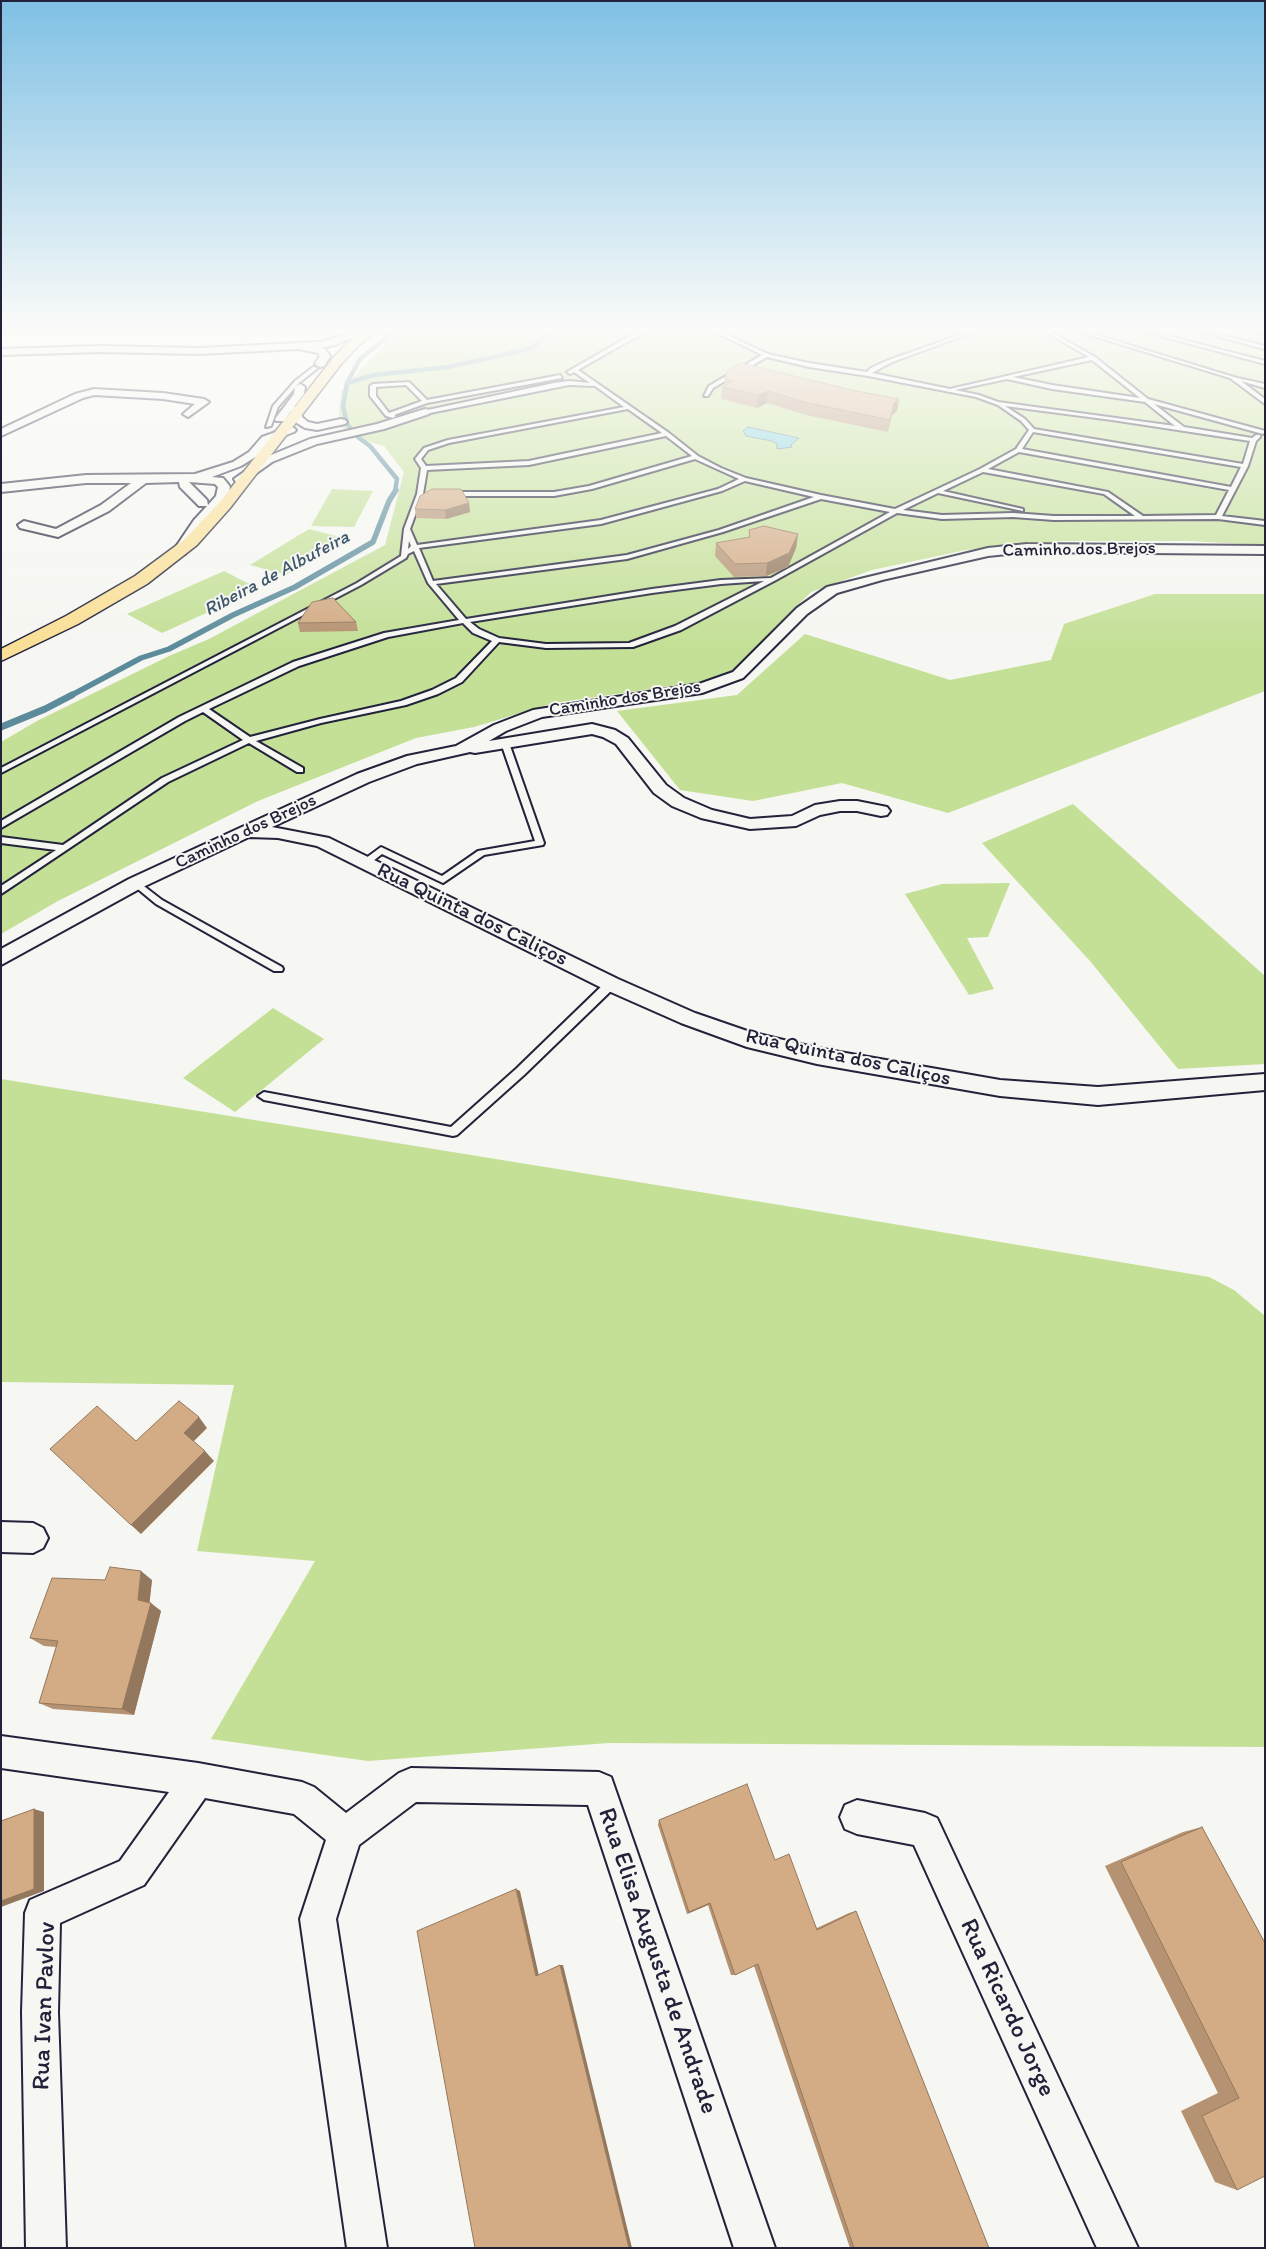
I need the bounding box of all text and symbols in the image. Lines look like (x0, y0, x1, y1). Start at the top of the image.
water label: Ribeira de Albufeira (200, 526, 354, 622)
street label: Caminho dos Brejos (1002, 538, 1156, 562)
street label: Caminho dos Brejos (548, 676, 702, 722)
street label: Caminho dos Brejos (172, 790, 320, 874)
street label: Rua Quinta dos Caliços (373, 858, 571, 972)
street label: Rua Quinta dos Caliços (743, 1024, 953, 1092)
street label: Rua Elisa Augusta de Andrade (590, 1804, 724, 2118)
street label: Rua Ricardo Jorge (953, 1914, 1061, 2102)
street label: Rua Ivan Pavlov (27, 1921, 63, 2091)

